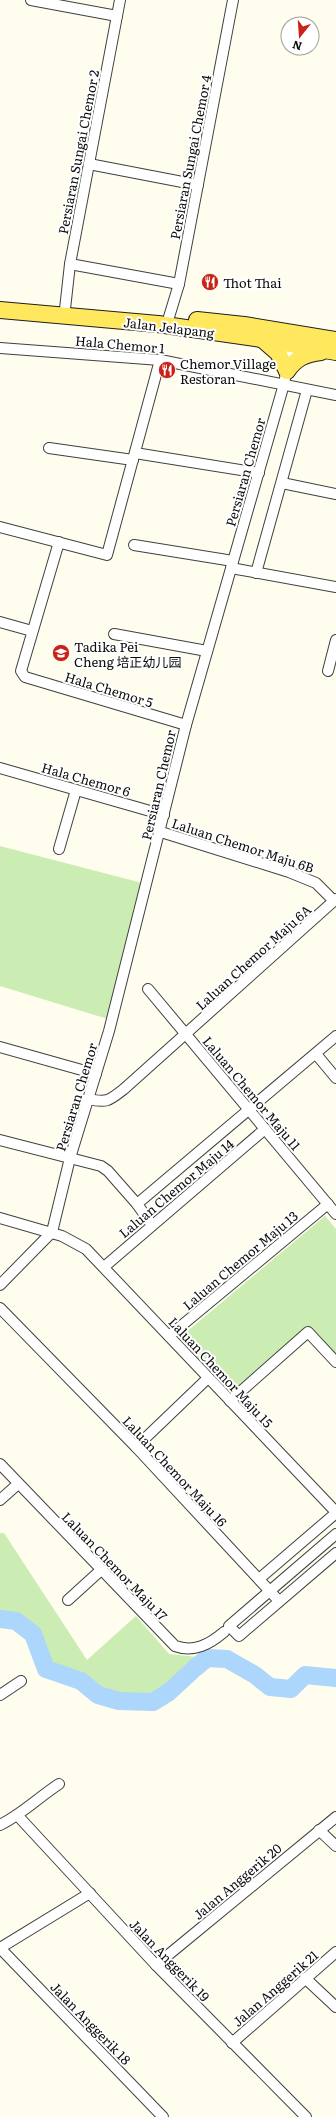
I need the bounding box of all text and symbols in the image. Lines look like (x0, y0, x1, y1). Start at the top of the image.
north arrow (280, 16, 320, 56)
text: N (290, 38, 304, 56)
street label: Persiaran Sungai Chemor 2 (53, 68, 103, 236)
street label: Persiaran Sungai Chemor 4 (165, 73, 215, 241)
restaurant icon: Thot Thai (200, 272, 220, 292)
place label: Thot Thai (223, 273, 282, 292)
street label: Jalan Jelapang (122, 312, 216, 342)
street label: Hala Chemor 1 (74, 331, 166, 357)
place label: Chemor Village Restoran (180, 354, 276, 388)
restaurant icon: Chemor Village Restoran (157, 360, 177, 380)
street label: Persiaran Chemor (220, 415, 270, 529)
place label: Tadika Pei Cheng 培正幼儿园 (74, 637, 182, 671)
school or university icon: Tadika Pei Cheng 培正幼儿园 (51, 643, 71, 663)
street label: Hala Chemor 5 (63, 667, 156, 712)
street label: Persiaran Chemor (136, 727, 180, 842)
street label: Hala Chemor 6 (39, 757, 133, 801)
street label: Laluan Chemor Maju 6B (169, 813, 317, 877)
street label: Laluan Chemor Maju 6A (191, 900, 315, 1014)
street label: Laluan Chemor Maju 11 (199, 1032, 305, 1154)
street label: Persiaran Chemor (51, 1040, 102, 1153)
street label: Laluan Chemor Maju 14 (114, 1134, 238, 1242)
street label: Laluan Chemor Maju 13 (178, 1206, 302, 1314)
street label: Laluan Chemor Maju 15 (165, 1313, 278, 1432)
street label: Laluan Chemor Maju 16 (119, 1411, 231, 1531)
street label: Laluan Chemor Maju 17 (58, 1507, 172, 1625)
street label: Jalan Anggerik 20 (189, 1838, 286, 1924)
street label: Jalan Anggerik 19 (126, 1915, 214, 2006)
street label: Jalan Anggerik 21 (228, 1945, 322, 2031)
street label: Jalan Anggerik 18 (47, 1977, 135, 2069)

